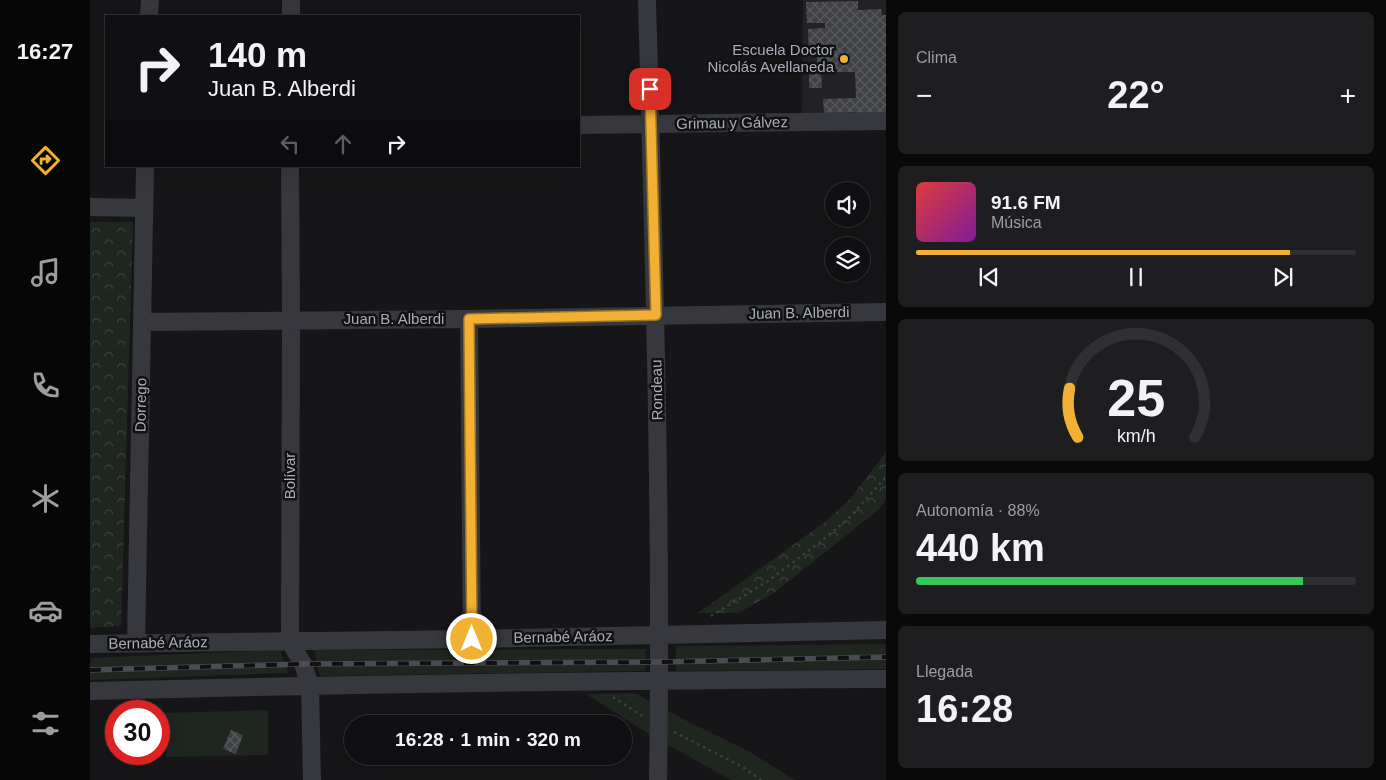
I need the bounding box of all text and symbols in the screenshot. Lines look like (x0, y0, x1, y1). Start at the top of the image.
icon: right (125, 35, 190, 100)
text: 140 m (208, 35, 307, 74)
text: 16:27 (17, 39, 73, 64)
place label: Escuela Doctor Nicolás Avellaneda (708, 41, 835, 75)
text: Clima (916, 49, 957, 66)
marker: Escuela Doctor Nicolás Avellaneda (838, 53, 850, 65)
pin (629, 68, 671, 110)
text: 22° (1107, 74, 1165, 116)
icon: arrive (636, 75, 664, 103)
text: Juan B. Alberdi (208, 76, 356, 101)
text: − (916, 80, 932, 111)
text: + (1340, 80, 1356, 111)
street label: Grimau y Gálvez (676, 113, 788, 132)
icon: left (276, 130, 304, 158)
icon: ahead (329, 130, 357, 158)
icon: right (382, 130, 410, 158)
icon: directions (28, 143, 63, 178)
map controls (825, 182, 870, 282)
button: sound (825, 182, 870, 227)
text: 91.6 FM (991, 192, 1061, 213)
text: Música (991, 214, 1042, 231)
button: layers (825, 237, 870, 282)
icon: music (28, 255, 63, 290)
icon: previous (975, 263, 1003, 291)
icon: pause (1122, 263, 1150, 291)
icon: next (1269, 263, 1297, 291)
street label: Juan B. Alberdi (748, 303, 850, 322)
street label: Juan B. Alberdi (344, 310, 444, 327)
street label: Rondeau (647, 359, 666, 421)
icon: phone (28, 368, 63, 403)
text: 25 (1107, 369, 1165, 427)
street label: Dorrego (132, 378, 149, 432)
text: km/h (1117, 426, 1155, 446)
street label: Bolívar (281, 453, 298, 499)
icon: climate (28, 481, 63, 516)
text: Autonomía · 88% (916, 502, 1040, 519)
text: 440 km (916, 527, 1045, 569)
icon: car (28, 593, 63, 628)
position arrow (445, 612, 497, 664)
street label: Bernabé Aráoz (513, 627, 613, 646)
street label: Bernabé Aráoz (108, 633, 208, 652)
text: Llegada (916, 663, 973, 680)
text: 16:28 (916, 688, 1013, 730)
speed limit sign: 30 (105, 700, 170, 765)
icon: filters (28, 706, 63, 741)
text: 16:28 · 1 min · 320 m (395, 729, 581, 750)

